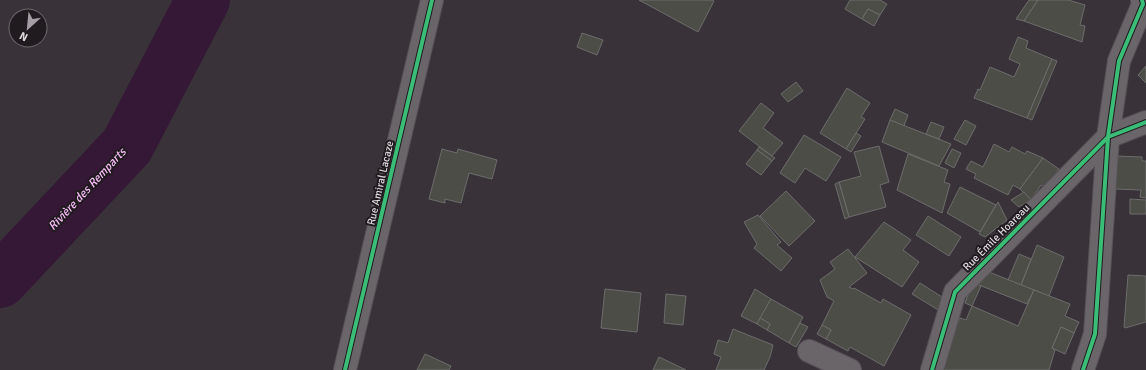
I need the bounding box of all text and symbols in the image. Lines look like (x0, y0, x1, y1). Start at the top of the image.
north arrow (8, 8, 48, 48)
text: N (17, 29, 30, 44)
street label: Rue Amiral Lacaze (364, 140, 397, 227)
water label: Rivière des Remparts (45, 144, 131, 234)
street label: Rue Émile Hoareau (960, 201, 1032, 273)

